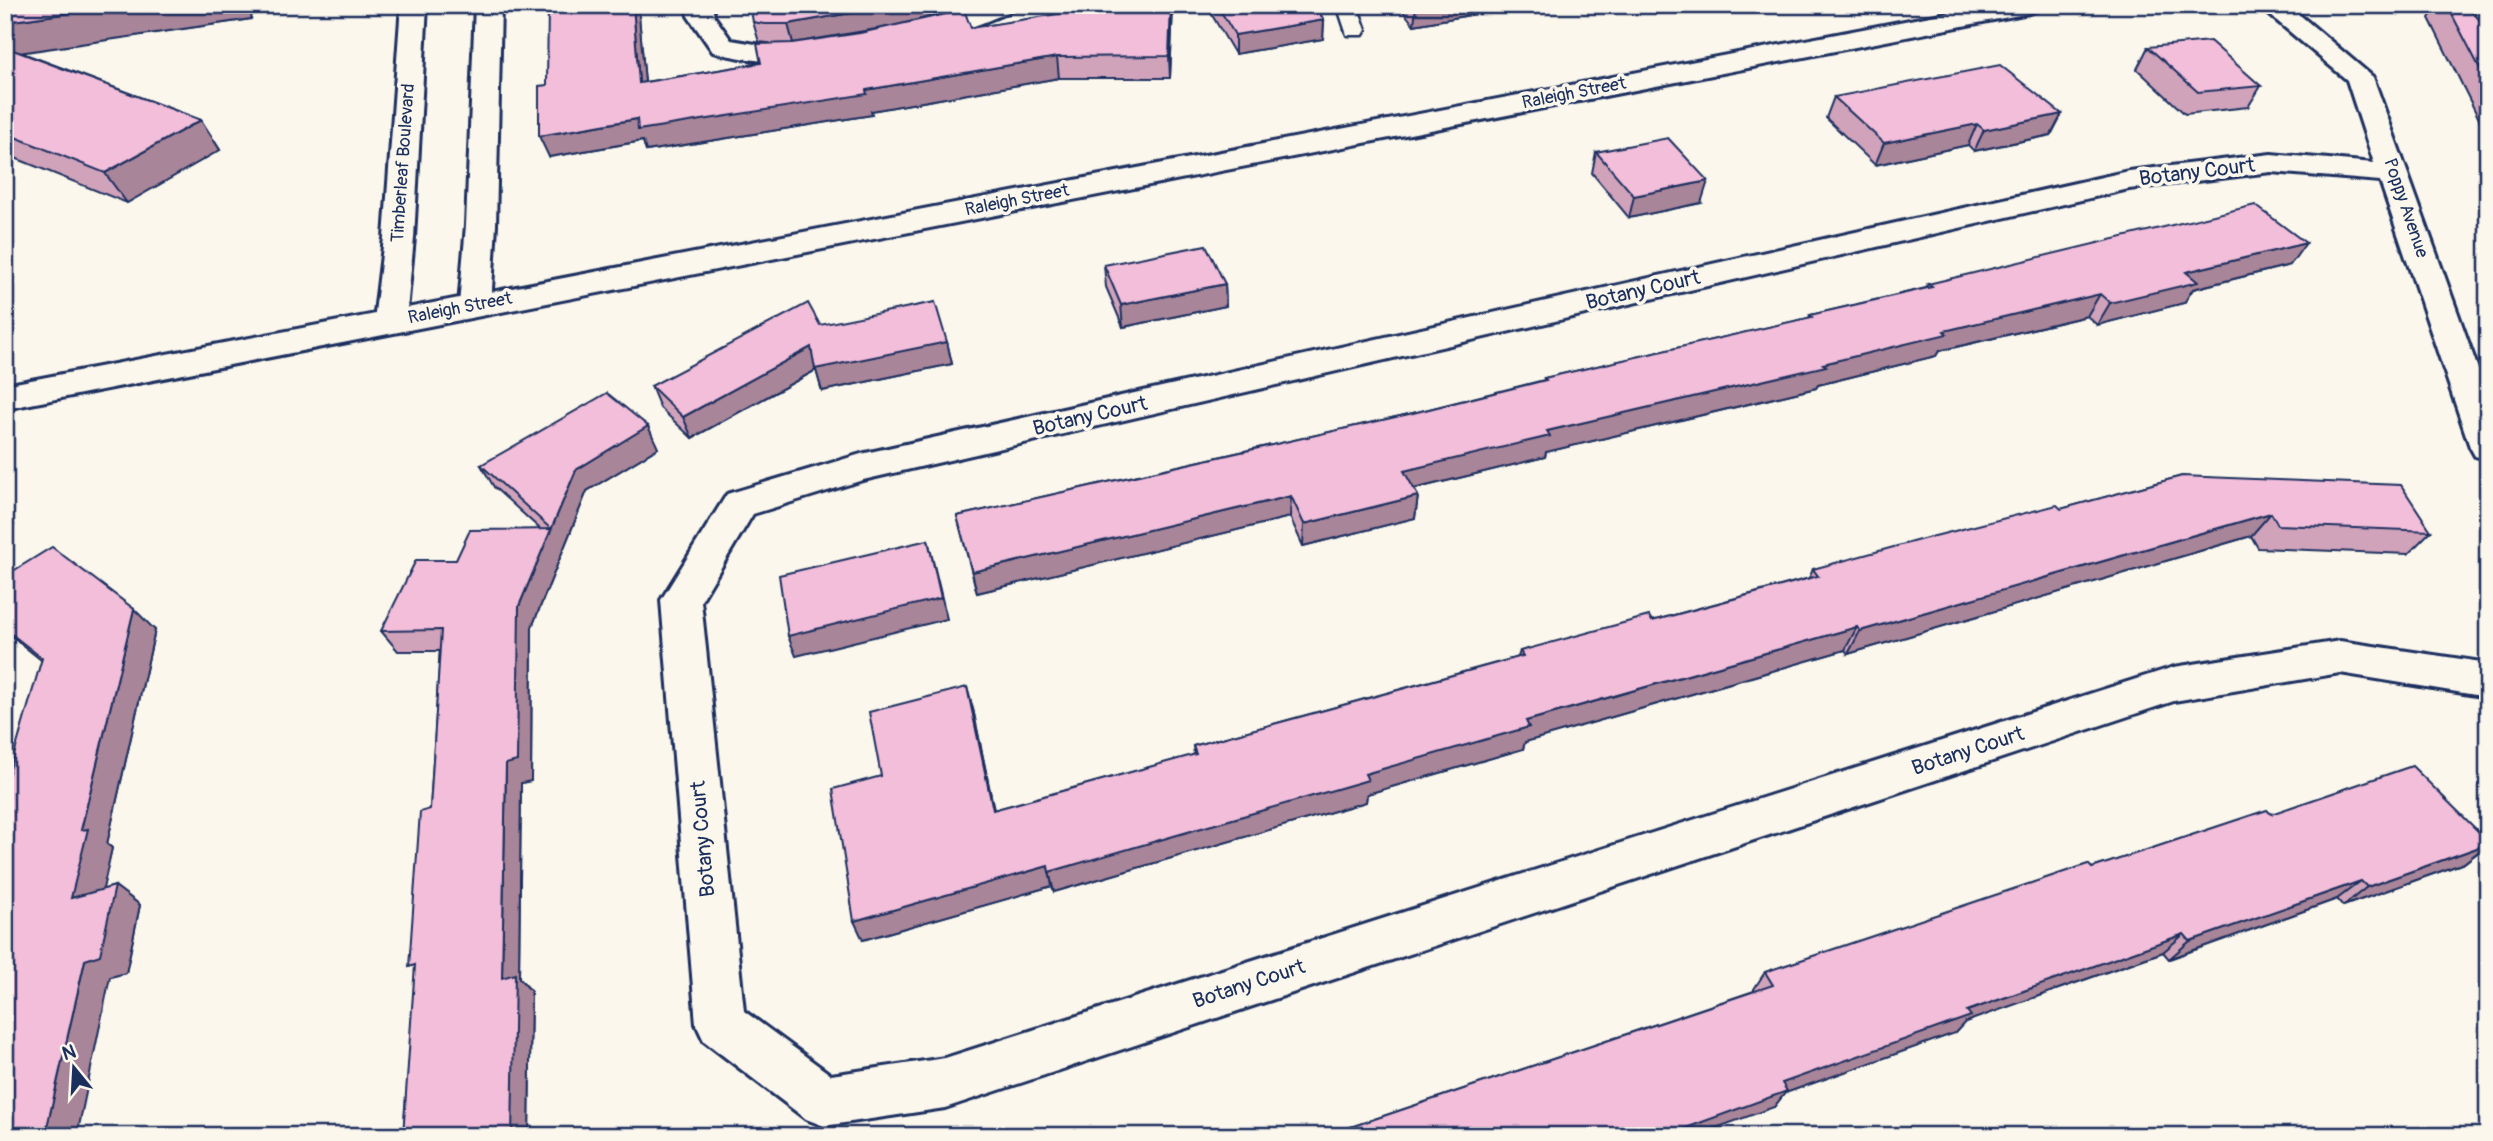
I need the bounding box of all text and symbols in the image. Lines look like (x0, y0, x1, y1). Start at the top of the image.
street label: Raleigh Street (1520, 71, 1629, 114)
street label: Timberleaf Boulevard (386, 83, 420, 243)
street label: Botany Court (2138, 151, 2257, 192)
street label: Poppy Avenue (2378, 155, 2434, 261)
street label: Raleigh Street (963, 178, 1072, 221)
street label: Botany Court (1583, 264, 1703, 316)
street label: Raleigh Street (406, 286, 515, 329)
street label: Botany Court (1030, 390, 1150, 442)
street label: Botany Court (1908, 720, 2028, 782)
street label: Botany Court (684, 779, 722, 898)
street label: Botany Court (1189, 953, 1309, 1015)
north arrow (38, 1032, 108, 1102)
text: N (59, 1039, 79, 1066)

